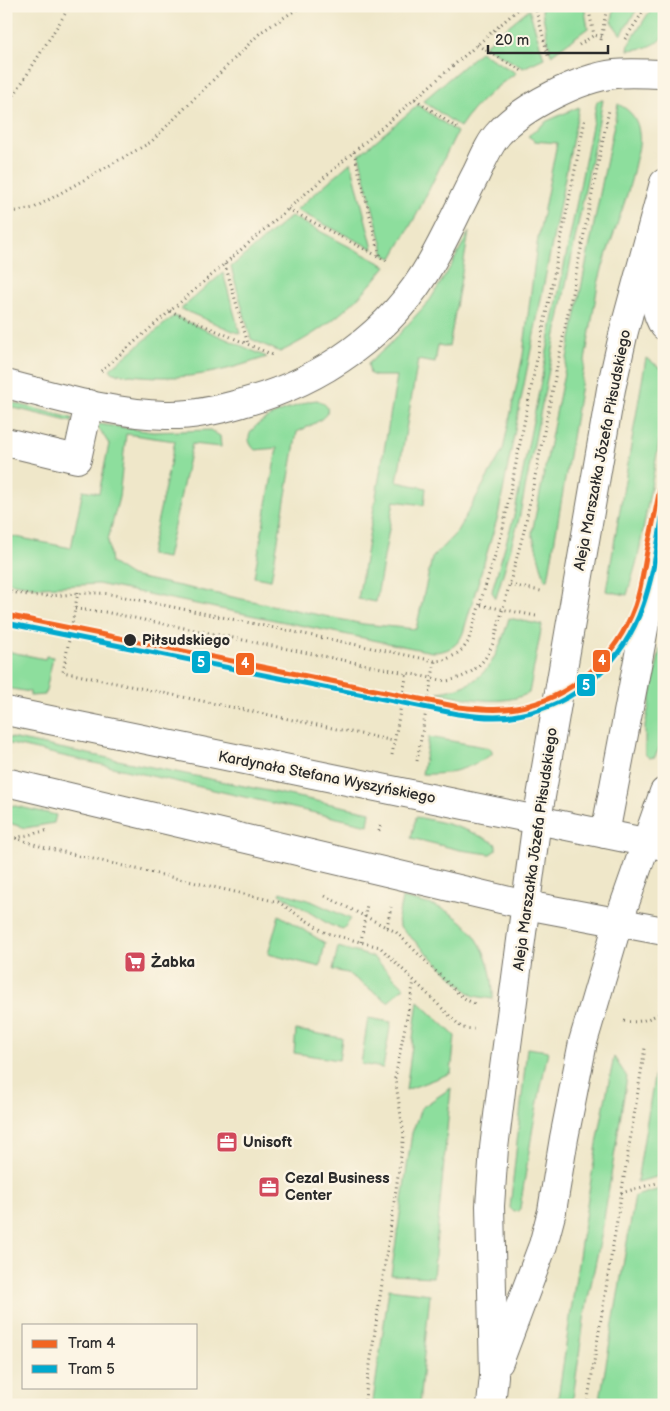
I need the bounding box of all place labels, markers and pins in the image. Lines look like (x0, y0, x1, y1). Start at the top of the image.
place label: Piłsudskiego (142, 631, 230, 650)
marker: Piłsudskiego (122, 632, 138, 648)
supermarket icon: Żabka (123, 950, 147, 974)
place label: Żabka (151, 952, 195, 972)
office icon: Unisoft (215, 1130, 239, 1154)
place label: Unisoft (243, 1133, 292, 1152)
place label: Cezal Business Center (285, 1169, 390, 1205)
office icon: Cezal Business Center (257, 1175, 281, 1199)

